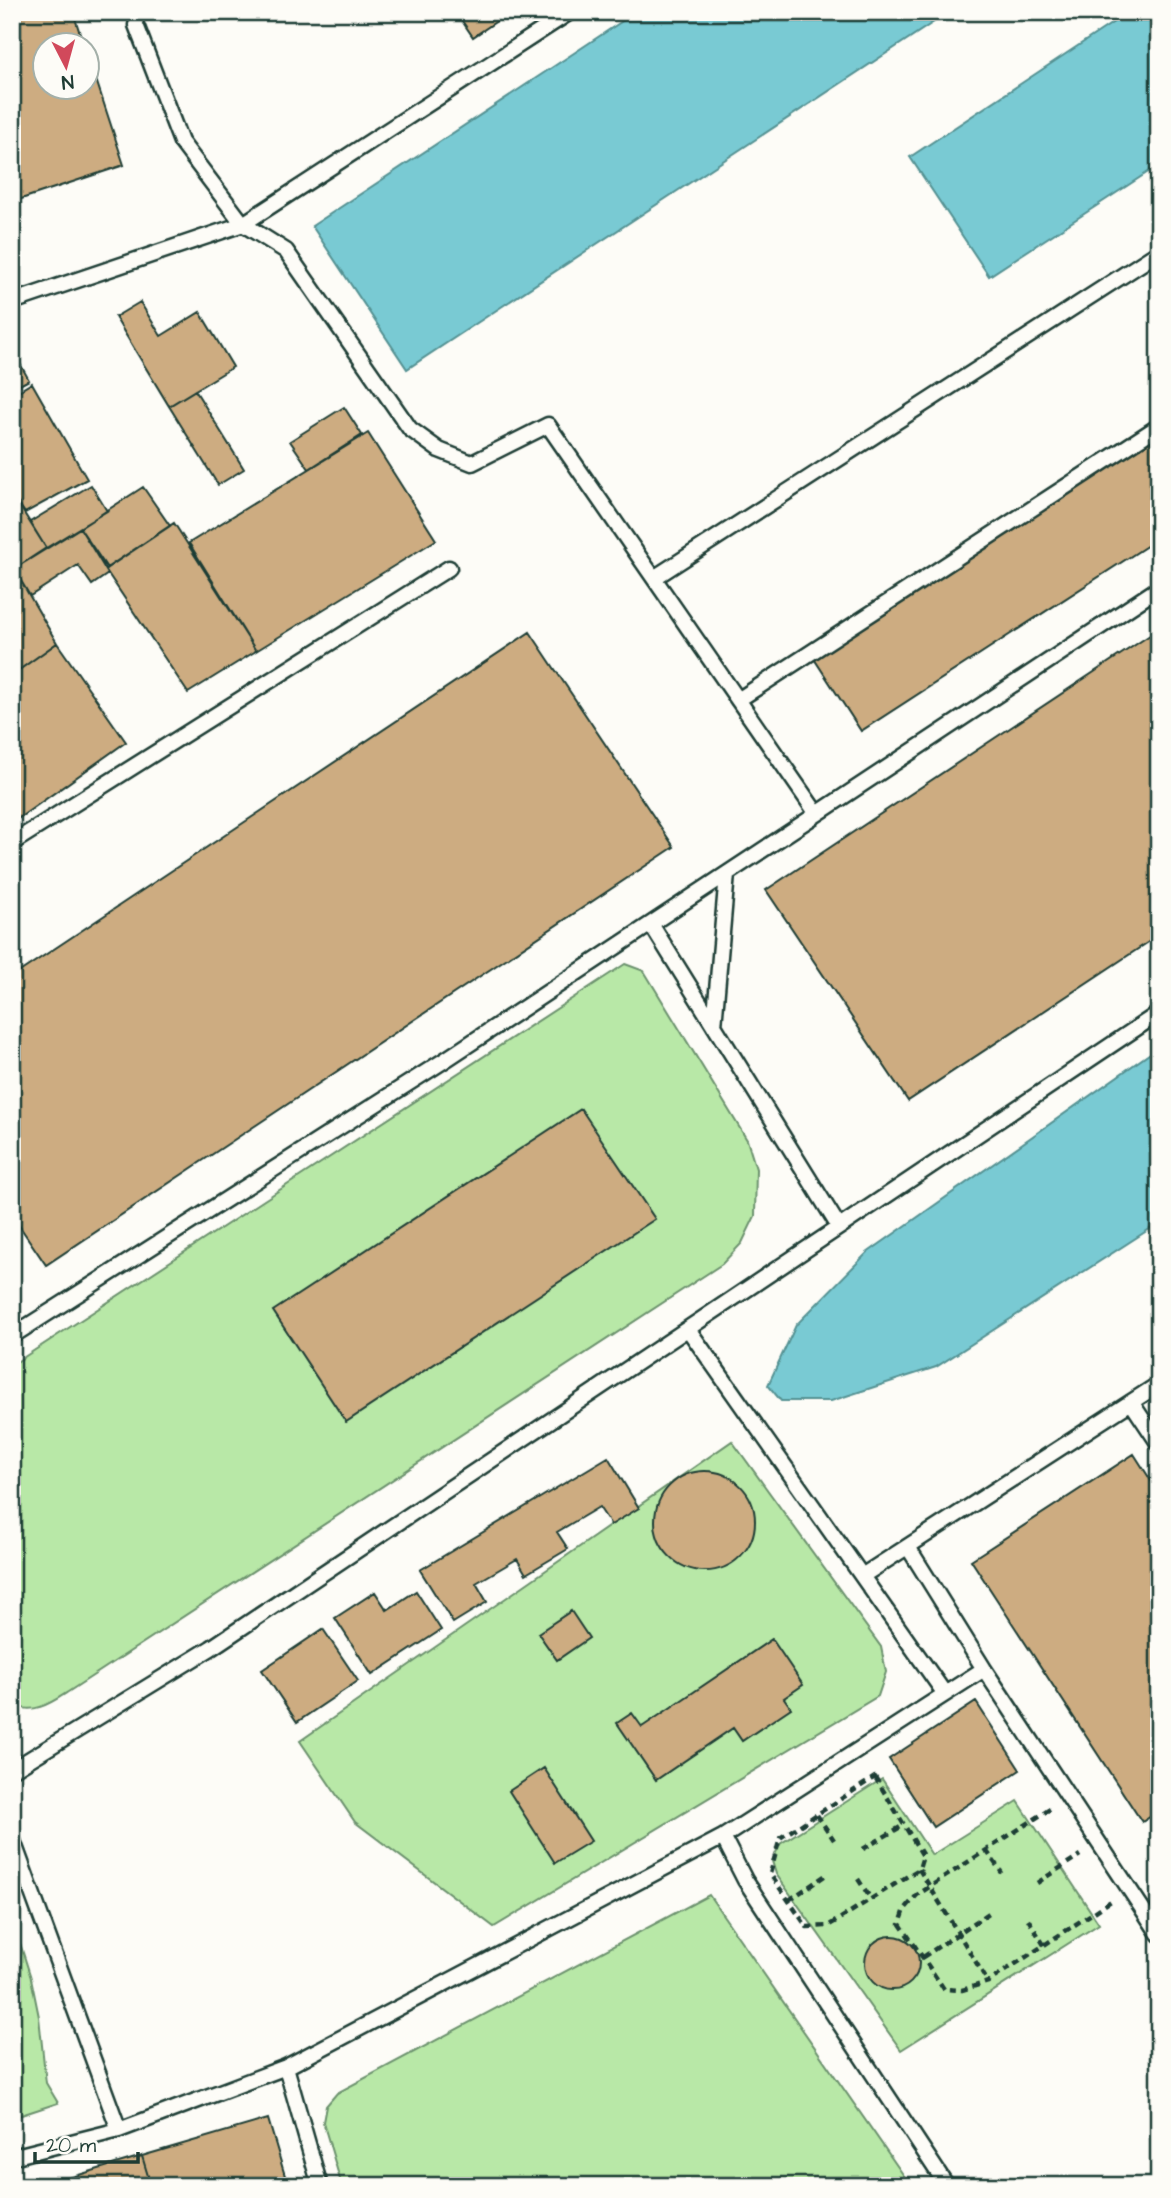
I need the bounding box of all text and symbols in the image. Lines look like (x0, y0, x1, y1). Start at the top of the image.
north arrow (32, 32, 102, 102)
text: N (60, 67, 75, 95)
scale bar (35, 2121, 138, 2165)
text: 20 m (46, 2131, 97, 2160)

